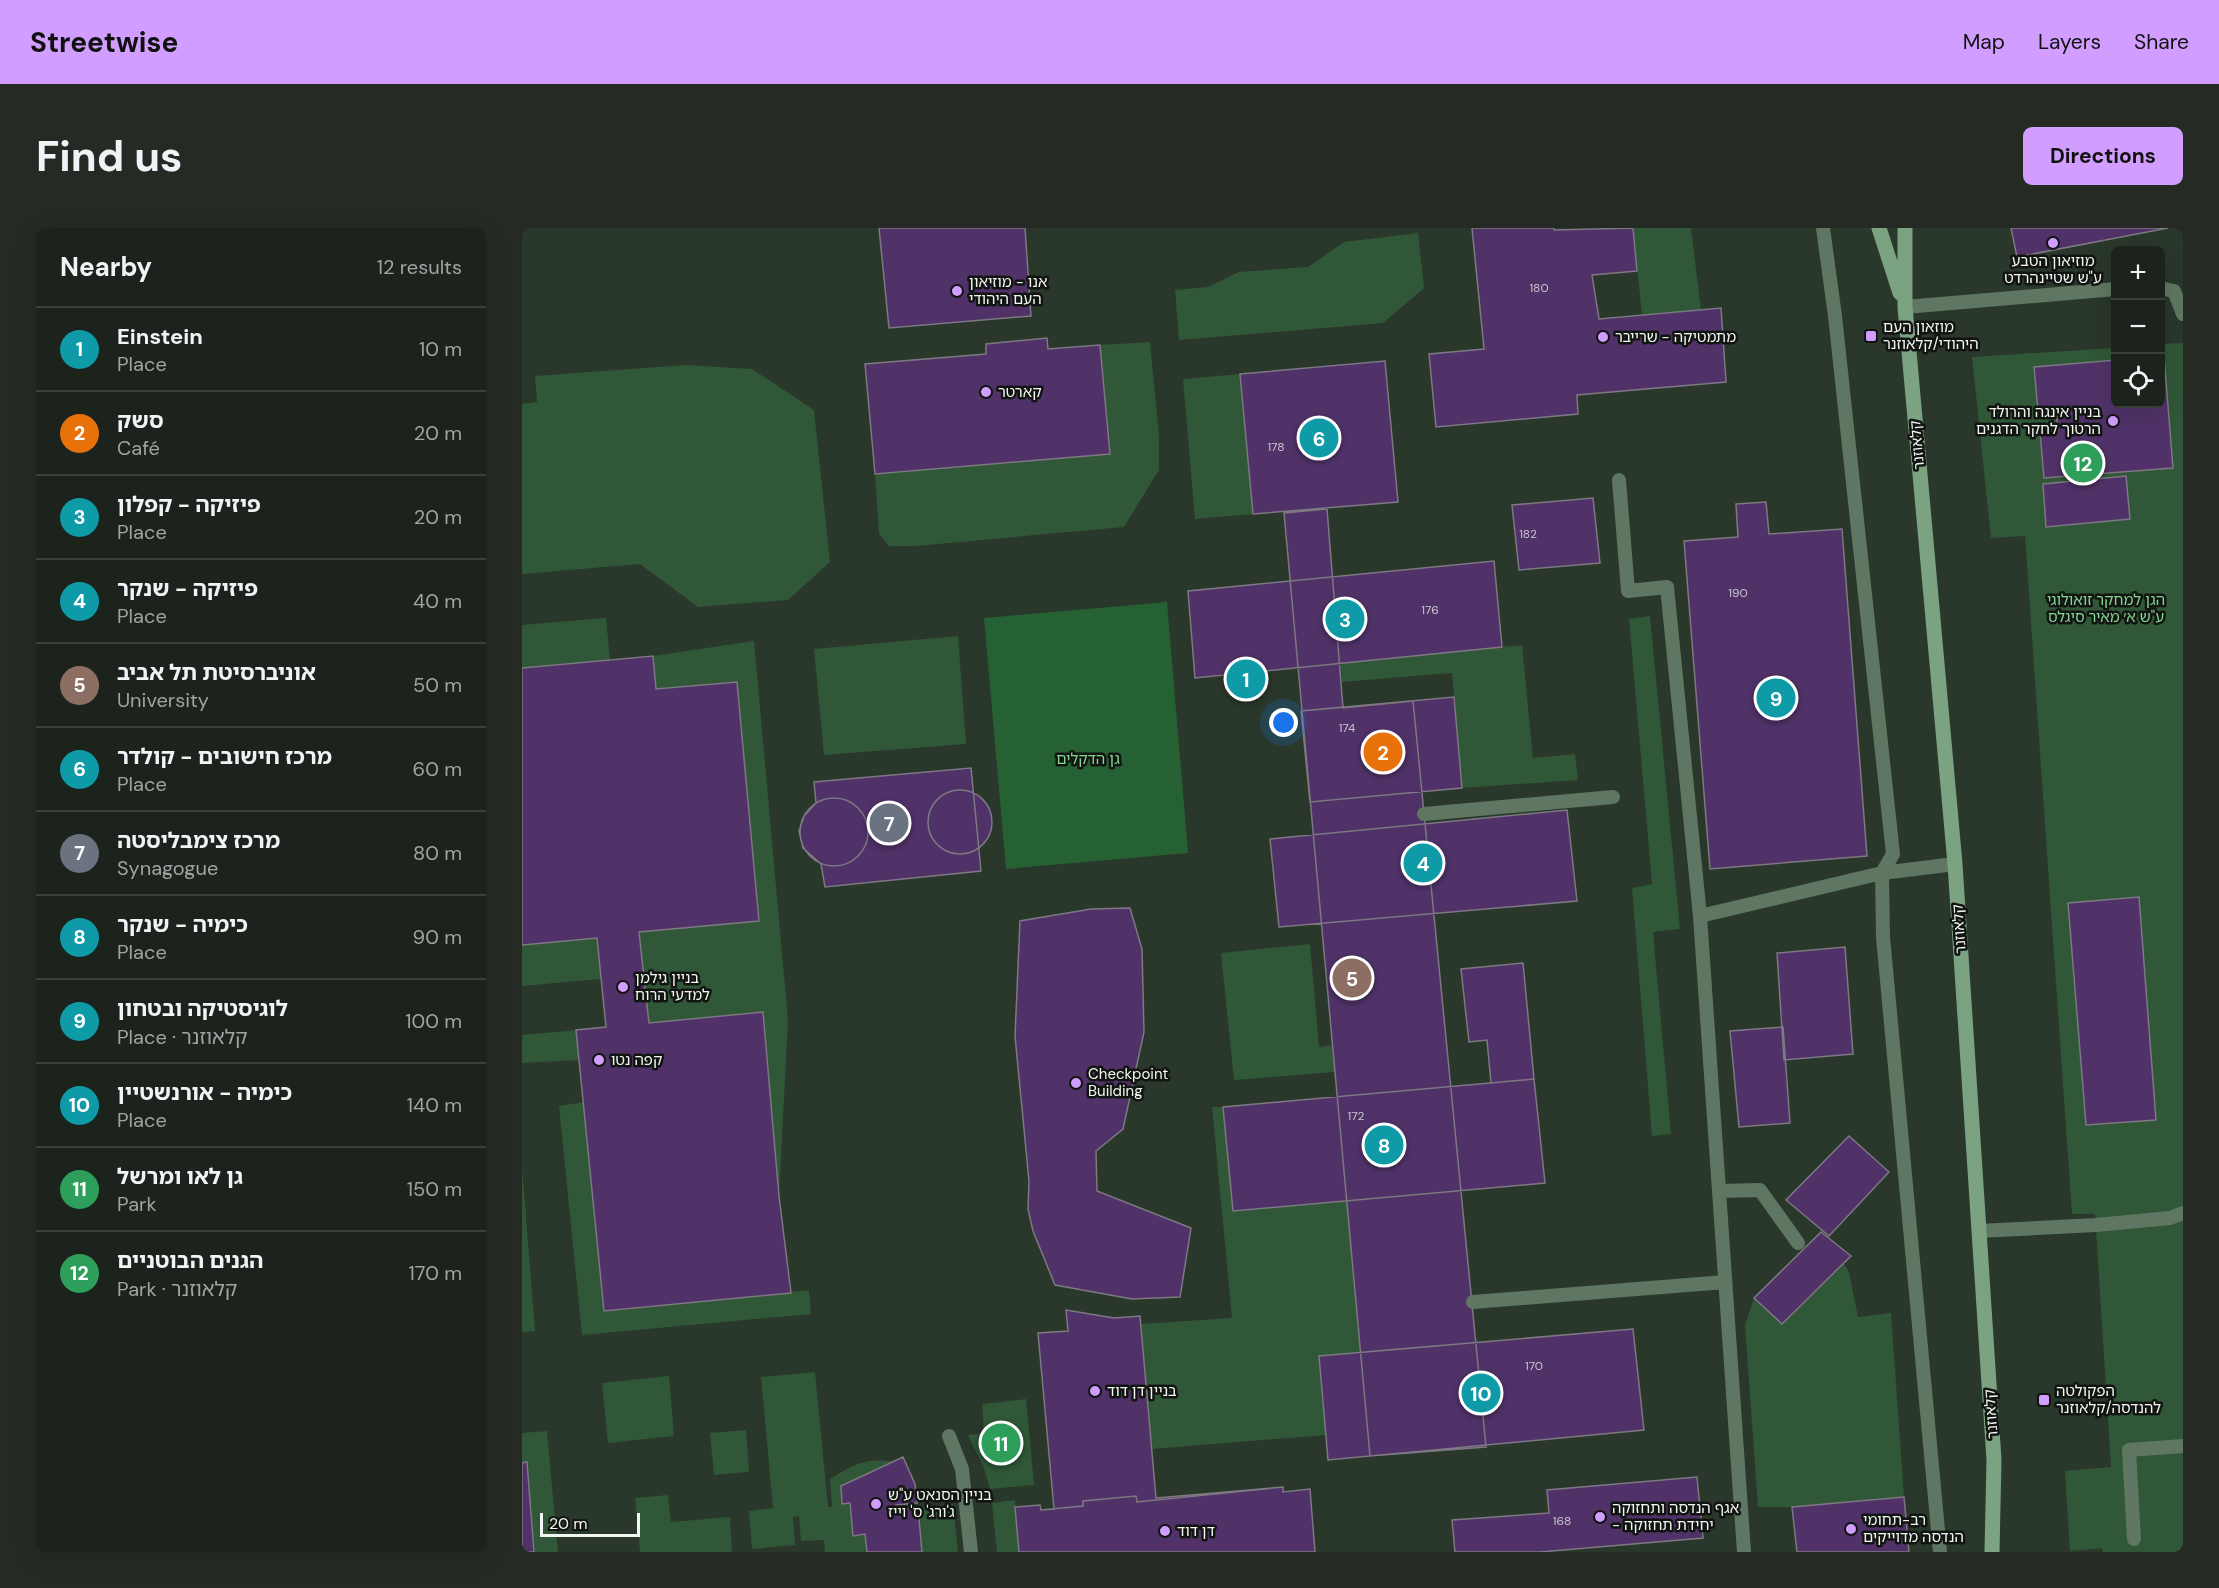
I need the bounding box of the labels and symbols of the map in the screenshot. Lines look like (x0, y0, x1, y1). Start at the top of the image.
marker: מוזיאון הטבע ע"ש שטיינהרדט (2046, 236, 2060, 250)
place label: מוזיאון הטבע ע"ש שטיינהרדט (2004, 251, 2102, 288)
place label: אנו - מוזיאון העם היהודי (969, 272, 1048, 309)
house number: 180 (1529, 280, 1549, 296)
marker: אנו - מוזיאון העם היהודי (950, 284, 964, 298)
place label: מוזאון העם היהודי/קלאוזנר (1883, 317, 1979, 354)
place label: מתמטיקה - שרייבר (1615, 327, 1736, 347)
marker: מוזאון העם היהודי/קלאוזנר (1864, 329, 1878, 343)
marker: מתמטיקה - שרייבר (1596, 330, 1610, 344)
place label: קארטר (998, 382, 1042, 402)
marker: קארטר (979, 385, 993, 399)
place label: בניין אינגה והרולד הרטוך לחקר הדגנים (1976, 402, 2101, 439)
marker: בניין אינגה והרולד הרטוך לחקר הדגנים (2106, 414, 2120, 428)
pin: 6 (1300, 416, 1338, 460)
street label: קלאוזנר (1905, 419, 1929, 471)
house number: 178 (1267, 439, 1285, 455)
pin: 12 (2064, 440, 2102, 486)
house number: 182 (1519, 526, 1537, 542)
house number: 190 (1728, 585, 1748, 601)
park label: הגן למחקר זואולוגי ע"ש א׳ מאיר סיגלס (2047, 590, 2165, 627)
pin: 3 (1326, 596, 1364, 642)
house number: 176 (1421, 602, 1439, 618)
pin: 1 (1226, 656, 1266, 702)
pin: 9 (1756, 676, 1796, 720)
your location (1269, 708, 1298, 737)
house number: 174 (1339, 720, 1355, 736)
pin: 2 (1364, 730, 1402, 774)
park label: גן הדקלים (1056, 749, 1120, 769)
pin: 7 (870, 800, 908, 846)
pin: 4 (1404, 840, 1442, 886)
street label: קלאוזנר (1947, 904, 1971, 954)
pin: 5 (1332, 956, 1372, 1000)
place label: בניין גילמן למדעי הרוח (635, 968, 710, 1005)
marker: בניין גילמן למדעי הרוח (616, 980, 630, 994)
place label: קפה נטו (611, 1050, 662, 1070)
marker: קפה נטו (592, 1053, 606, 1067)
place label: Checkpoint Building (1088, 1064, 1169, 1101)
marker: Checkpoint Building (1069, 1076, 1083, 1090)
house number: 172 (1348, 1108, 1364, 1124)
pin: 8 (1364, 1122, 1404, 1168)
house number: 170 (1525, 1358, 1543, 1374)
pin: 10 (1462, 1370, 1500, 1416)
place label: בניין דן דוד (1107, 1381, 1177, 1401)
place label: הפקולטה להנדסה/קלאוזנר (2056, 1381, 2161, 1418)
marker: בניין דן דוד (1088, 1384, 1102, 1398)
street label: קלאוזנר (1979, 1389, 2003, 1439)
marker: הפקולטה להנדסה/קלאוזנר (2037, 1393, 2051, 1407)
pin: 11 (982, 1420, 1020, 1466)
place label: בניין הסנאט ע"ש ג'ורג' ס' וייז (888, 1485, 992, 1522)
marker: בניין הסנאט ע"ש ג'ורג' ס' וייז (869, 1497, 883, 1511)
place label: אגף הנדסה ותחזוקה - יחידת תחזוקה (1612, 1498, 1739, 1535)
scale bar (540, 1510, 640, 1538)
marker: אגף הנדסה ותחזוקה - יחידת תחזוקה (1593, 1510, 1607, 1524)
place label: רב-תחומי הנדסה מדוייקים (1863, 1510, 1964, 1547)
house number: 168 (1553, 1513, 1571, 1529)
place label: דן דוד (1177, 1521, 1215, 1541)
marker: רב-תחומי הנדסה מדוייקים (1844, 1522, 1858, 1536)
marker: דן דוד (1158, 1524, 1172, 1538)

